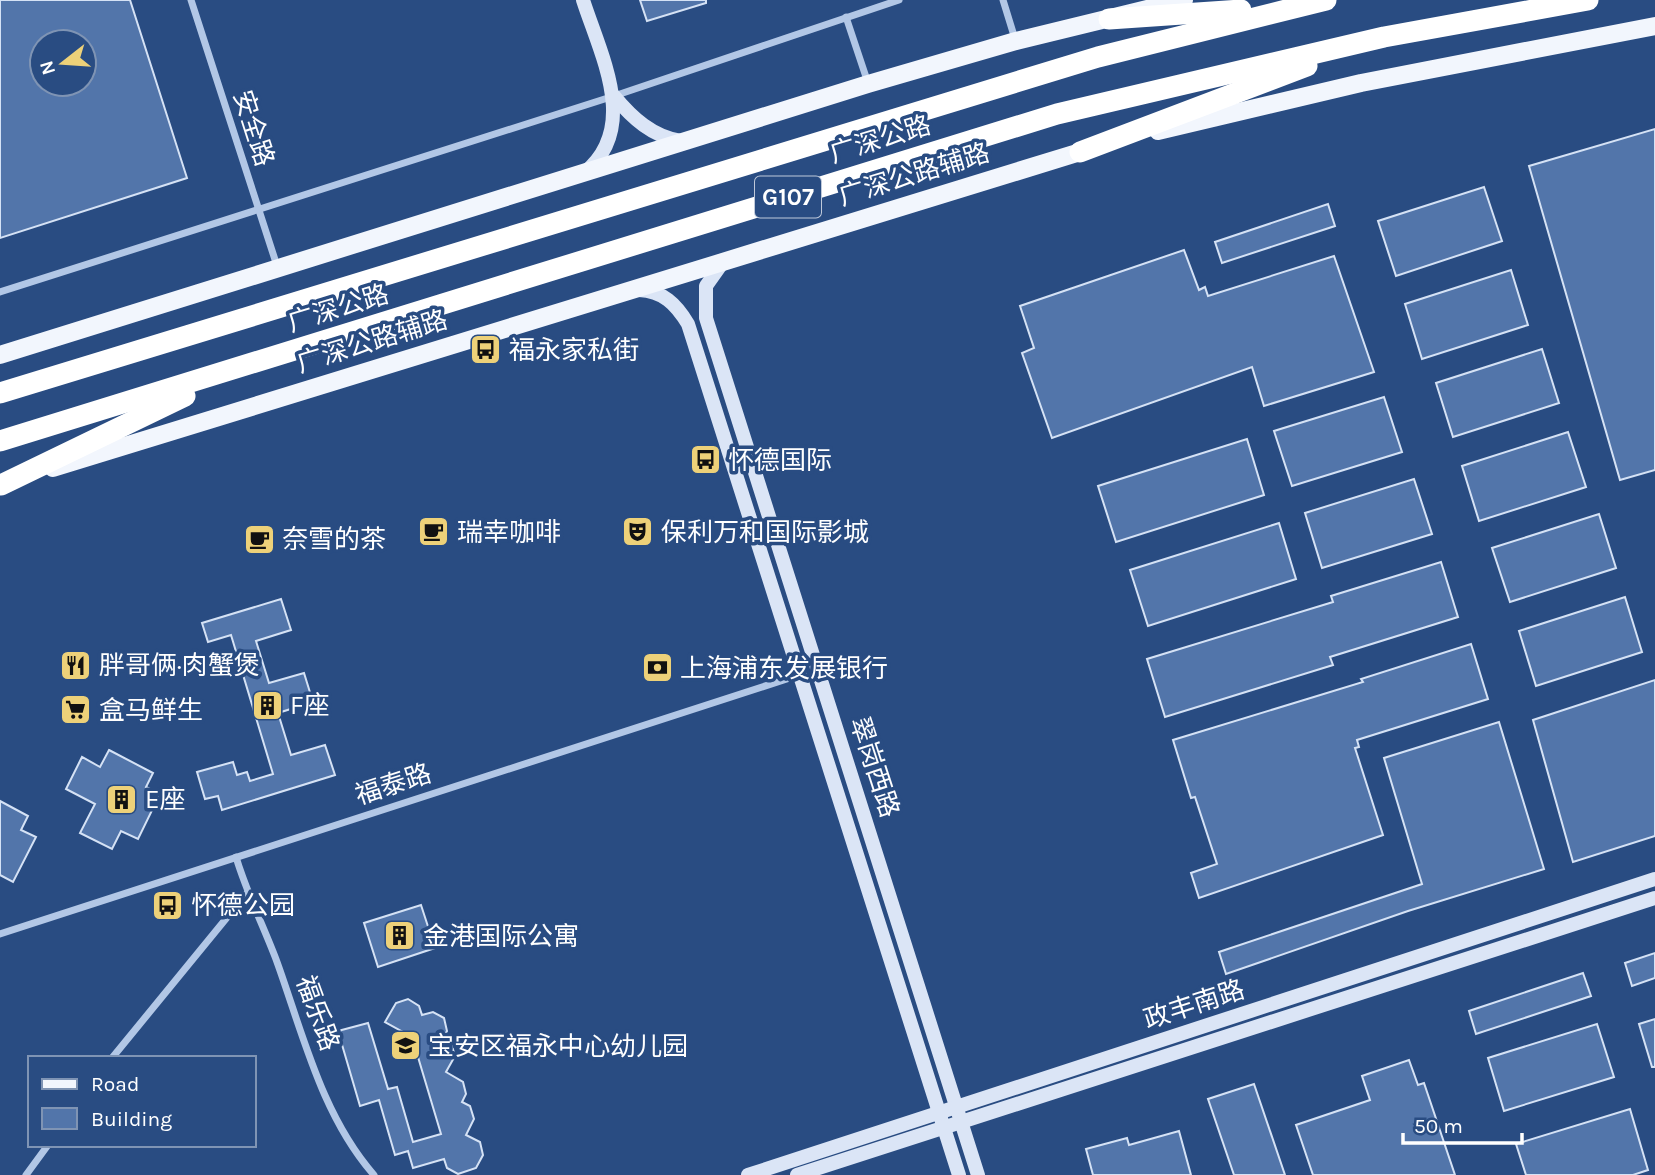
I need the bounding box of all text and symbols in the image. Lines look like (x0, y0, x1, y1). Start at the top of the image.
north arrow (28, 28, 98, 98)
text: N (35, 58, 60, 77)
street label: 安全路 (227, 86, 280, 170)
street label: 广深公路 (826, 109, 934, 170)
street label: 广深公路辅路 (835, 137, 993, 212)
road number: G107 (755, 176, 821, 218)
street label: 广深公路 (284, 278, 392, 339)
street label: 广深公路辅路 (293, 304, 451, 379)
bus stop icon: 福永家私街 (469, 333, 503, 367)
place label: 福永家私街 (509, 335, 639, 366)
bus stop icon: 怀德国际 (688, 443, 722, 477)
place label: 怀德国际 (728, 445, 832, 476)
cafe icon: 瑞幸咖啡 (417, 515, 451, 549)
theatre icon: 保利万和国际影城 (621, 515, 655, 549)
place label: 瑞幸咖啡 (457, 517, 561, 548)
place label: 保利万和国际影城 (661, 517, 869, 548)
cafe icon: 奈雪的茶 (242, 522, 276, 556)
place label: 奈雪的茶 (282, 524, 386, 555)
restaurant icon: 胖哥俩·肉蟹煲 (59, 648, 93, 682)
place label: 胖哥俩·肉蟹煲 (99, 650, 260, 681)
bank icon: 上海浦东发展银行 (640, 651, 674, 685)
place label: 上海浦东发展银行 (680, 653, 888, 684)
building icon: F座 (250, 688, 284, 722)
place label: F座 (290, 690, 330, 721)
supermarket icon: 盒马鲜生 (59, 693, 93, 727)
place label: 盒马鲜生 (99, 695, 203, 726)
street label: 翠岗西路 (844, 713, 905, 821)
street label: 福泰路 (351, 758, 435, 811)
building icon: E座 (105, 782, 139, 816)
place label: E座 (145, 784, 186, 815)
bus stop icon: 怀德公园 (151, 888, 185, 922)
place label: 怀德公园 (191, 890, 295, 921)
building icon: 金港国际公寓 (383, 919, 417, 953)
place label: 金港国际公寓 (423, 921, 579, 952)
street label: 福乐路 (290, 971, 345, 1055)
street label: 政丰南路 (1140, 974, 1248, 1035)
school or university icon: 宝安区福永中心幼儿园 (388, 1029, 422, 1063)
place label: 宝安区福永中心幼儿园 (428, 1031, 688, 1062)
legend (28, 1056, 256, 1147)
text: Road (91, 1072, 139, 1096)
scale bar (1403, 1102, 1522, 1146)
text: Building (91, 1107, 172, 1131)
text: 50 m (1414, 1114, 1463, 1138)

